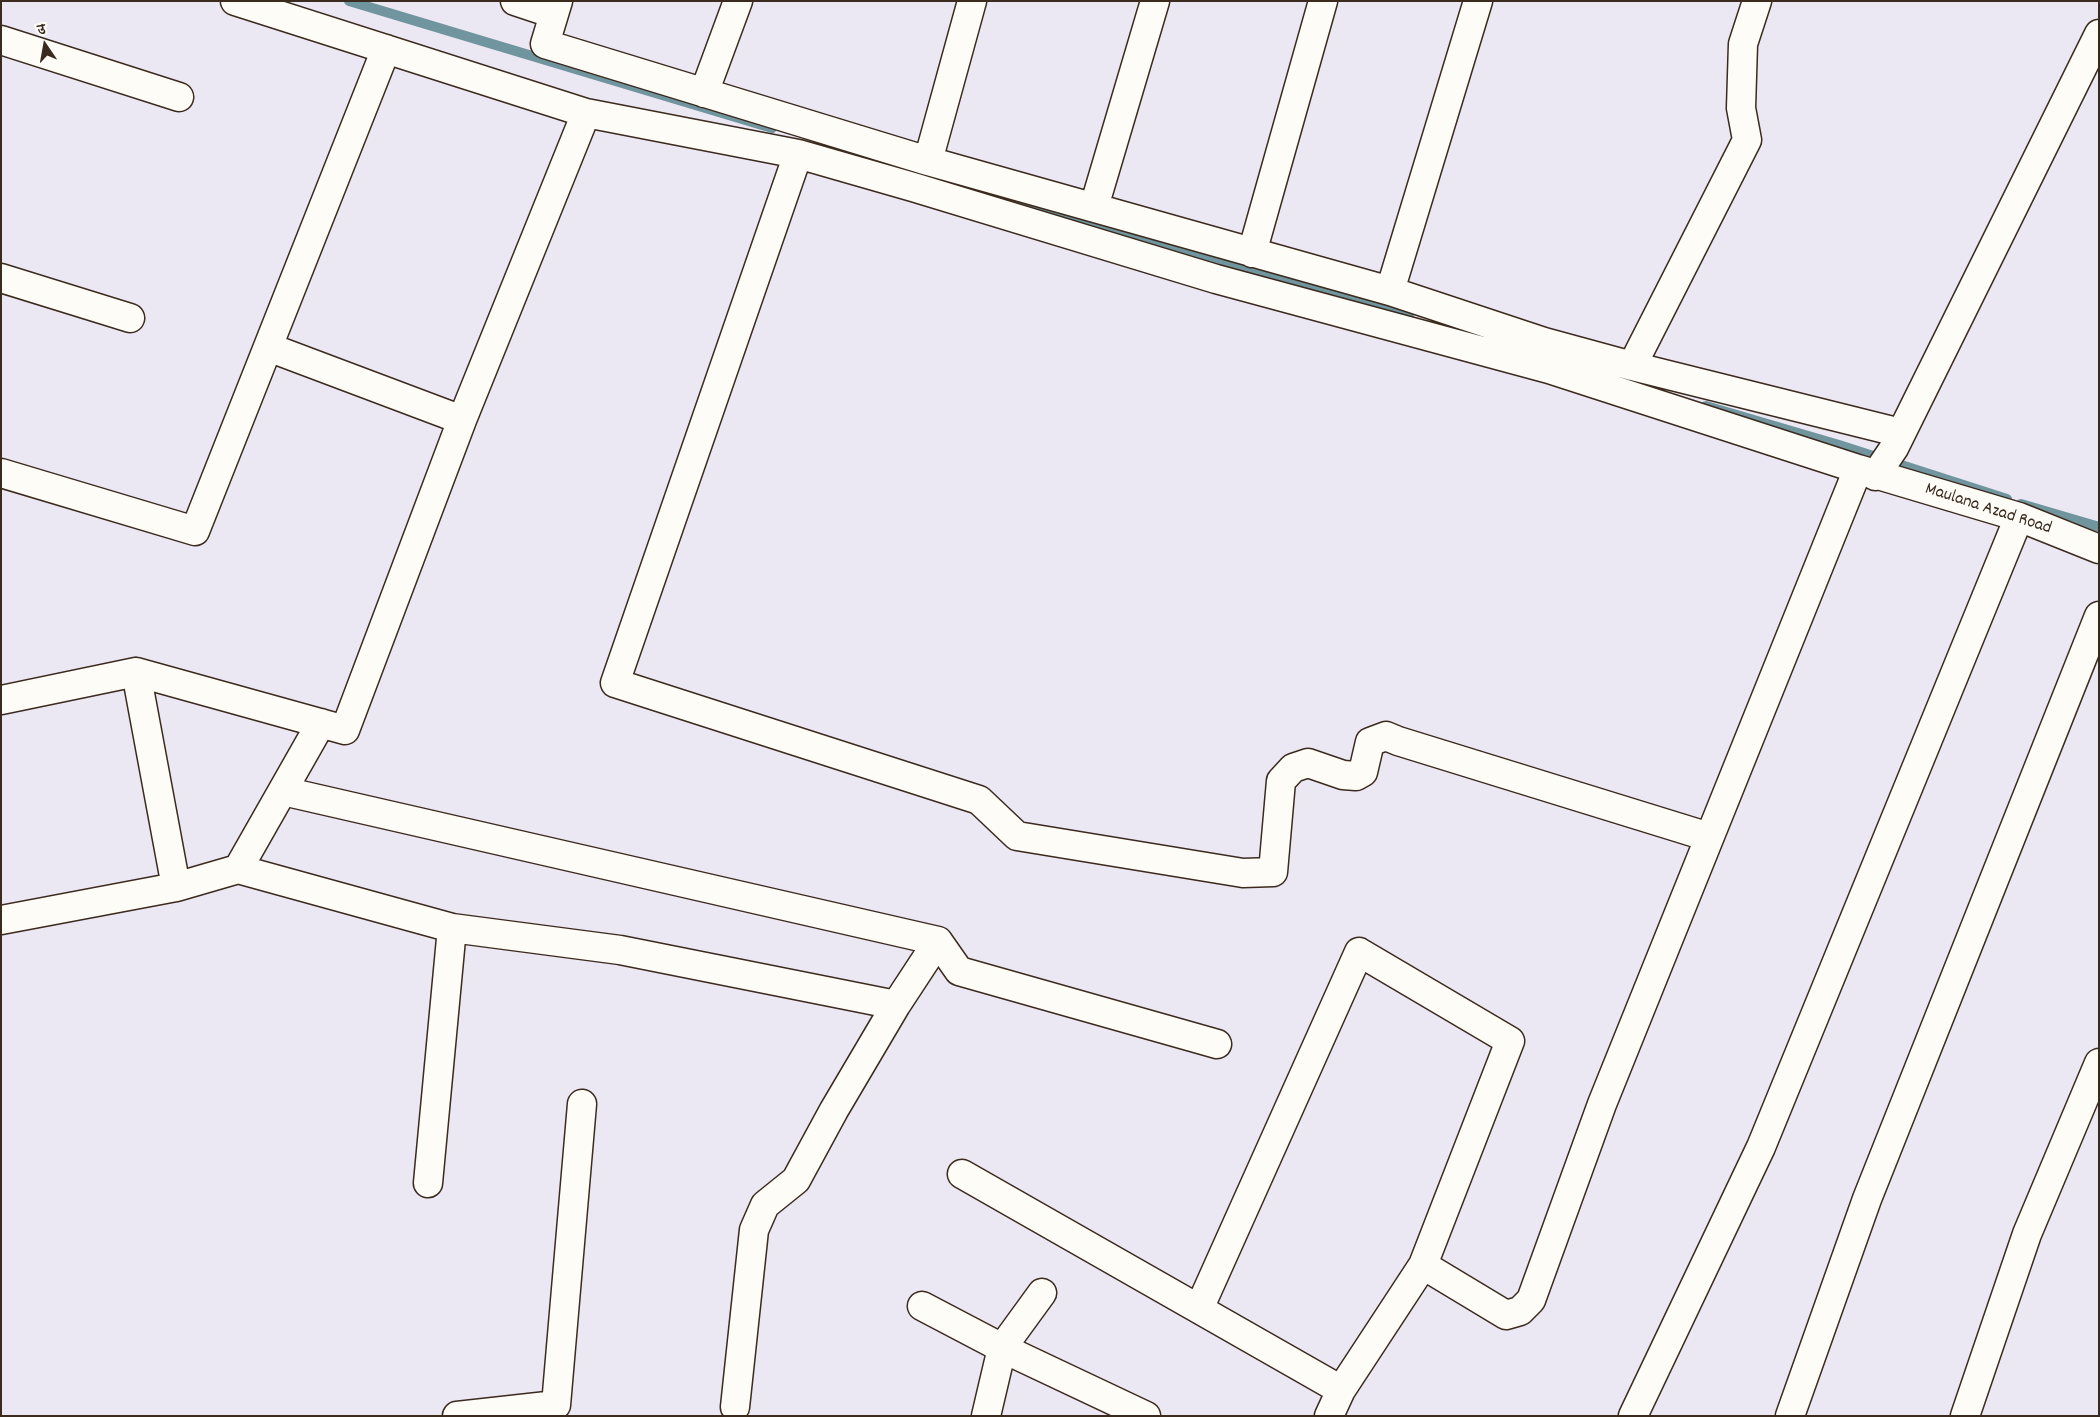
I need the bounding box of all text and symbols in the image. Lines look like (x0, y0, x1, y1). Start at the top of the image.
north arrow (20, 20, 70, 70)
text: उ (36, 20, 48, 41)
street label: Maulana Azad Road (1922, 479, 2054, 541)

